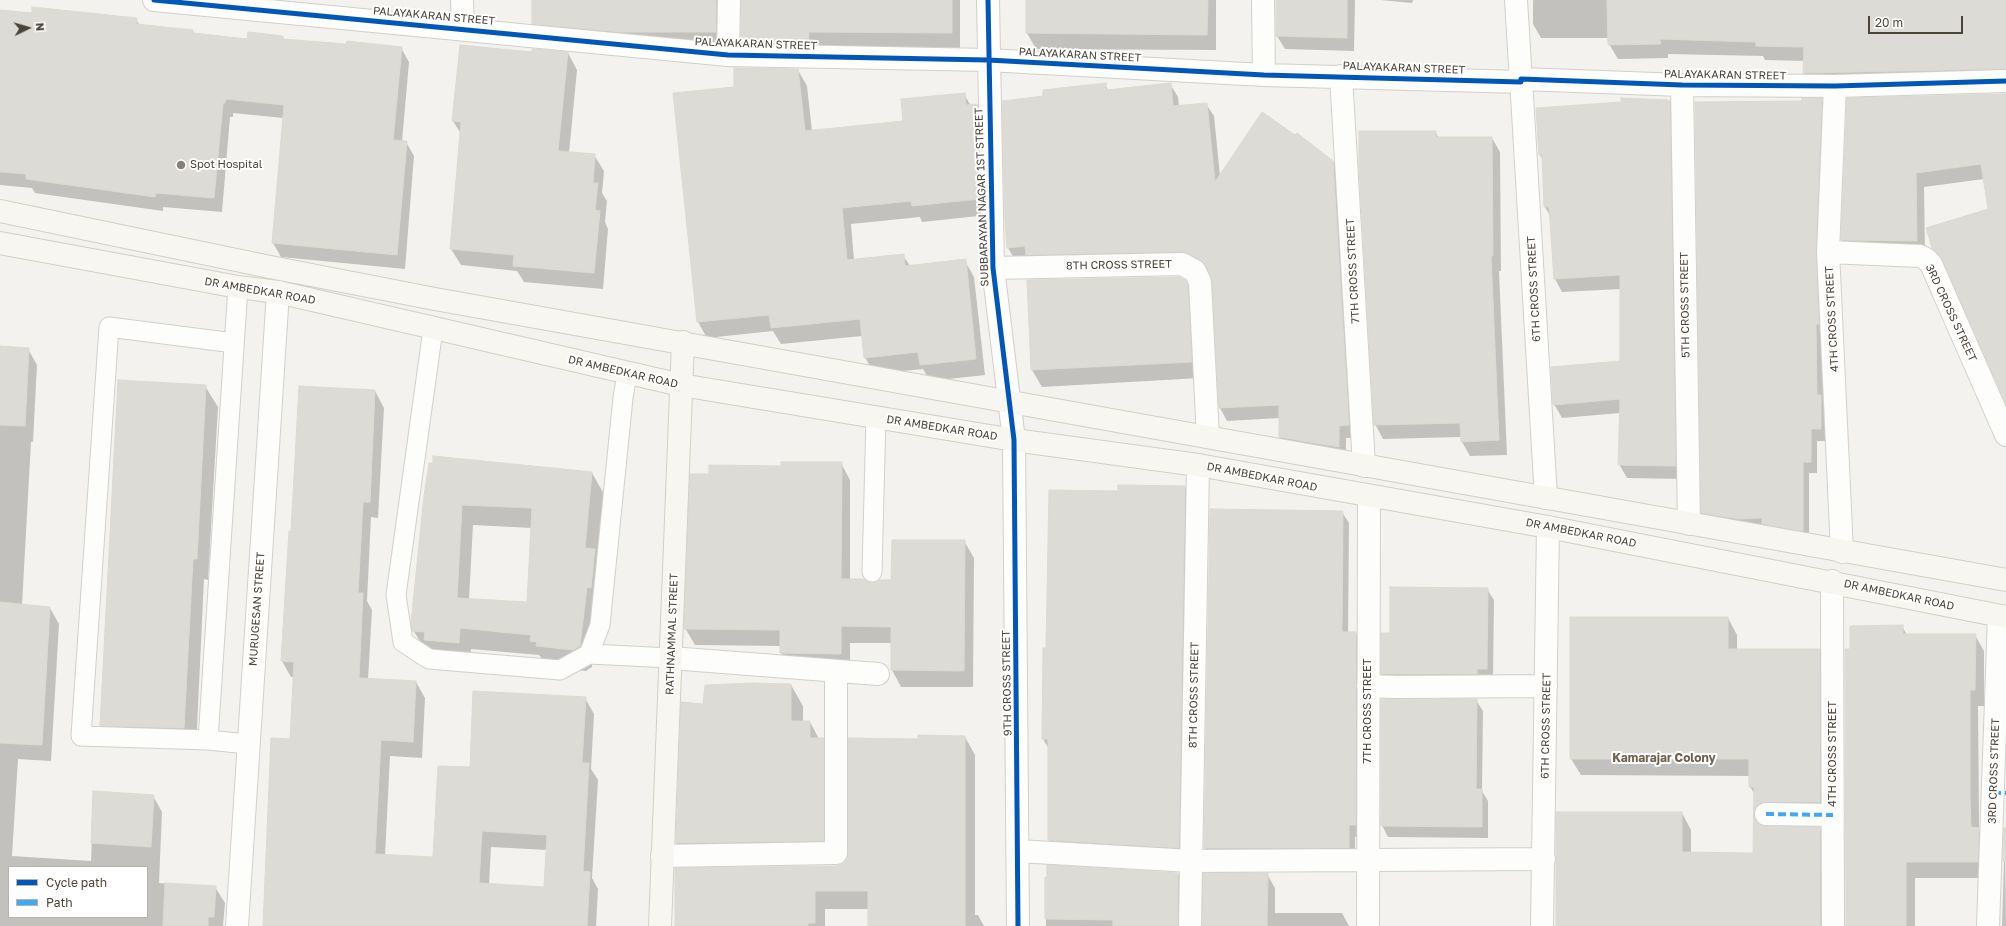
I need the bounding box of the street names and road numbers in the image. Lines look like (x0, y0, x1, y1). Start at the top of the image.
street label: PALAYAKARAN STREET (372, 4, 496, 28)
street label: PALAYAKARAN STREET (695, 35, 817, 53)
street label: PALAYAKARAN STREET (1018, 45, 1142, 65)
street label: PALAYAKARAN STREET (1343, 59, 1465, 77)
street label: PALAYAKARAN STREET (1664, 67, 1786, 83)
street label: SUBBARAYAN NAGAR 1ST STREET (972, 107, 992, 287)
street label: 7TH CROSS STREET (1344, 218, 1362, 324)
street label: 6TH CROSS STREET (1525, 236, 1543, 342)
street label: 5TH CROSS STREET (1677, 252, 1693, 358)
street label: 8TH CROSS STREET (1066, 257, 1172, 273)
street label: 3RD CROSS STREET (1923, 262, 1979, 364)
street label: 4TH CROSS STREET (1823, 266, 1841, 372)
street label: DR AMBEDKAR ROAD (203, 275, 317, 307)
street label: DR AMBEDKAR ROAD (567, 353, 679, 391)
street label: DR AMBEDKAR ROAD (885, 413, 999, 443)
street label: DR AMBEDKAR ROAD (1206, 460, 1318, 494)
street label: DR AMBEDKAR ROAD (1525, 516, 1637, 550)
street label: MURUGESAN STREET (246, 552, 268, 666)
street label: RATHNAMMAL STREET (663, 573, 681, 695)
street label: DR AMBEDKAR ROAD (1843, 577, 1955, 613)
street label: 9TH CROSS STREET (999, 630, 1015, 736)
street label: 8TH CROSS STREET (1186, 642, 1202, 748)
street label: 7TH CROSS STREET (1361, 658, 1375, 764)
street label: 6TH CROSS STREET (1538, 673, 1554, 779)
street label: 4TH CROSS STREET (1826, 701, 1840, 807)
street label: 3RD CROSS STREET (1986, 718, 2002, 824)

